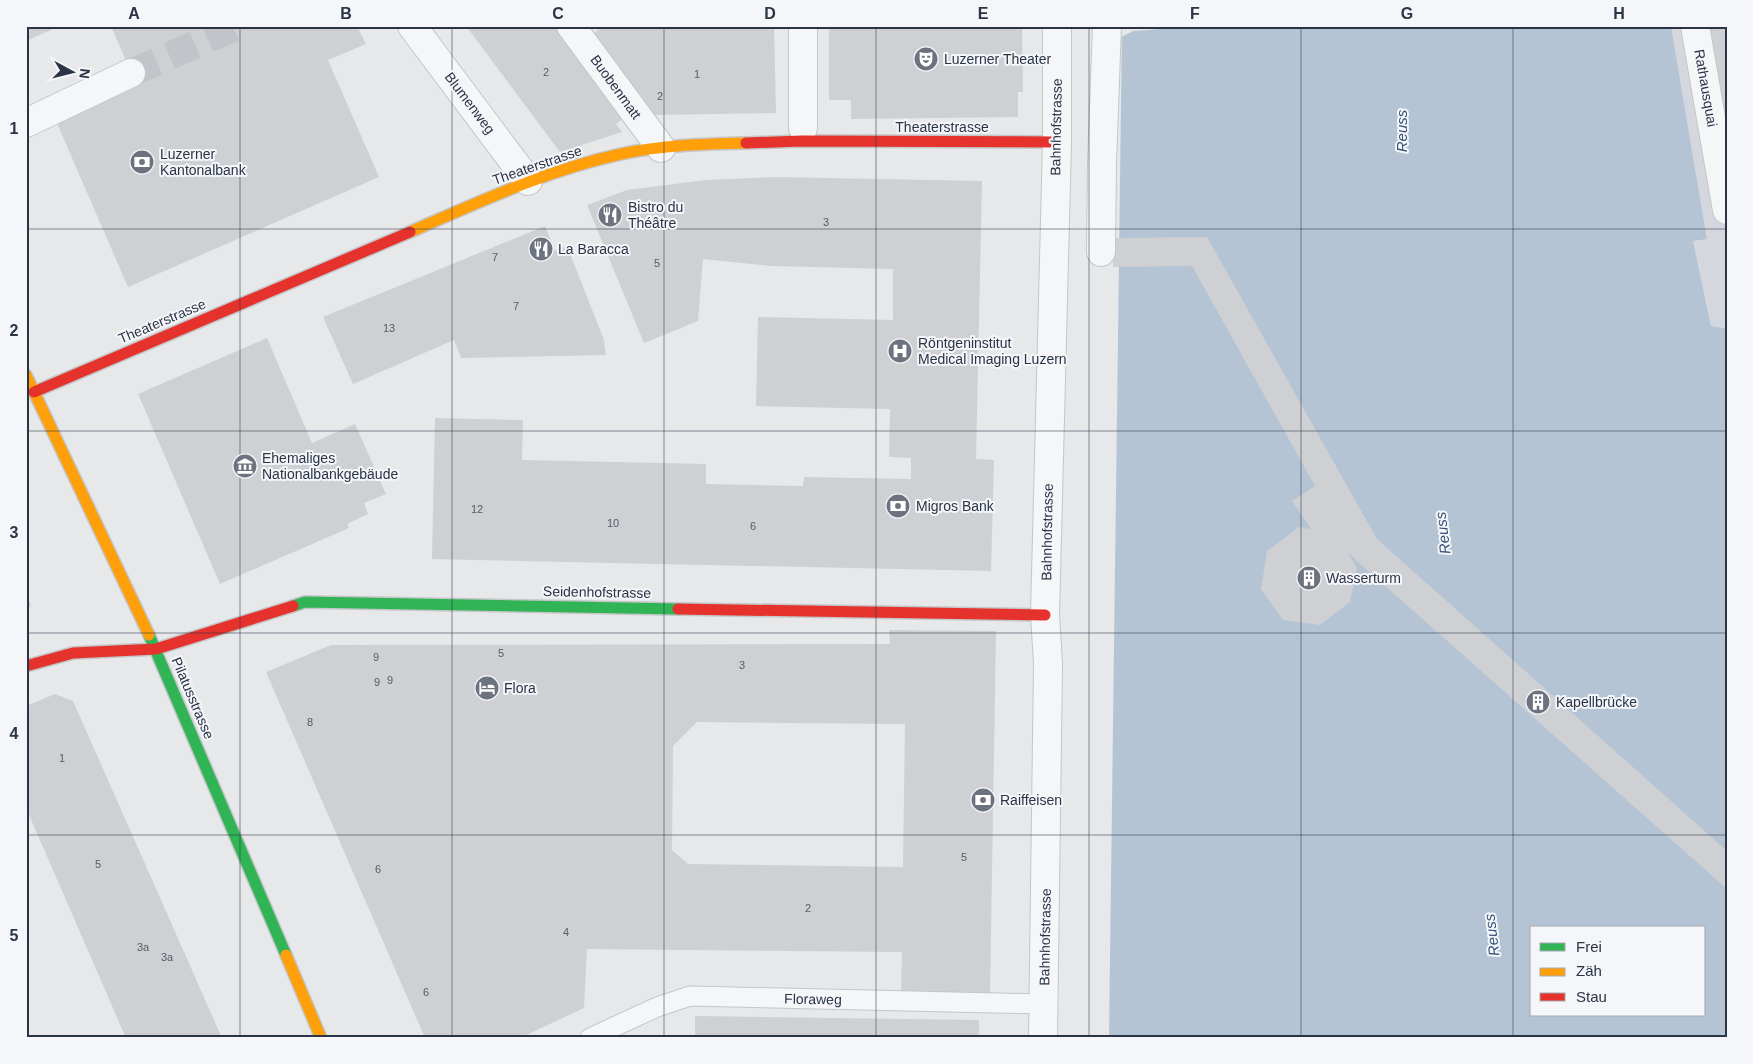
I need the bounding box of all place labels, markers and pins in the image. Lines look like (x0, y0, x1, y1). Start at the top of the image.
theatre icon: Luzerner Theater (913, 46, 939, 72)
place label: Luzerner Theater (944, 51, 1051, 67)
place label: Luzerner Kantonalbank (160, 146, 247, 178)
bank icon: Luzerner Kantonalbank (129, 149, 155, 175)
place label: Bistro du Théâtre (628, 199, 683, 231)
restaurant icon: Bistro du Théâtre (597, 202, 623, 228)
restaurant icon: La Baracca (528, 236, 554, 262)
place label: La Baracca (558, 241, 629, 257)
place label: Röntgeninstitut Medical Imaging Luzern (918, 335, 1067, 367)
hospital icon: Röntgeninstitut Medical Imaging Luzern (887, 338, 913, 364)
place label: Ehemaliges Nationalbankgebäude (262, 450, 398, 482)
museum icon: Ehemaliges Nationalbankgebäude (232, 453, 258, 479)
bank icon: Migros Bank (885, 493, 911, 519)
place label: Migros Bank (916, 498, 995, 514)
building icon: Wasserturm (1296, 565, 1322, 591)
place label: Wasserturm (1326, 570, 1401, 586)
hotel icon: Flora (474, 675, 500, 701)
place label: Flora (504, 680, 536, 696)
building icon: Kapellbrücke (1525, 689, 1551, 715)
place label: Kapellbrücke (1556, 694, 1637, 710)
bank icon: Raiffeisen (970, 787, 996, 813)
place label: Raiffeisen (1000, 792, 1062, 808)

